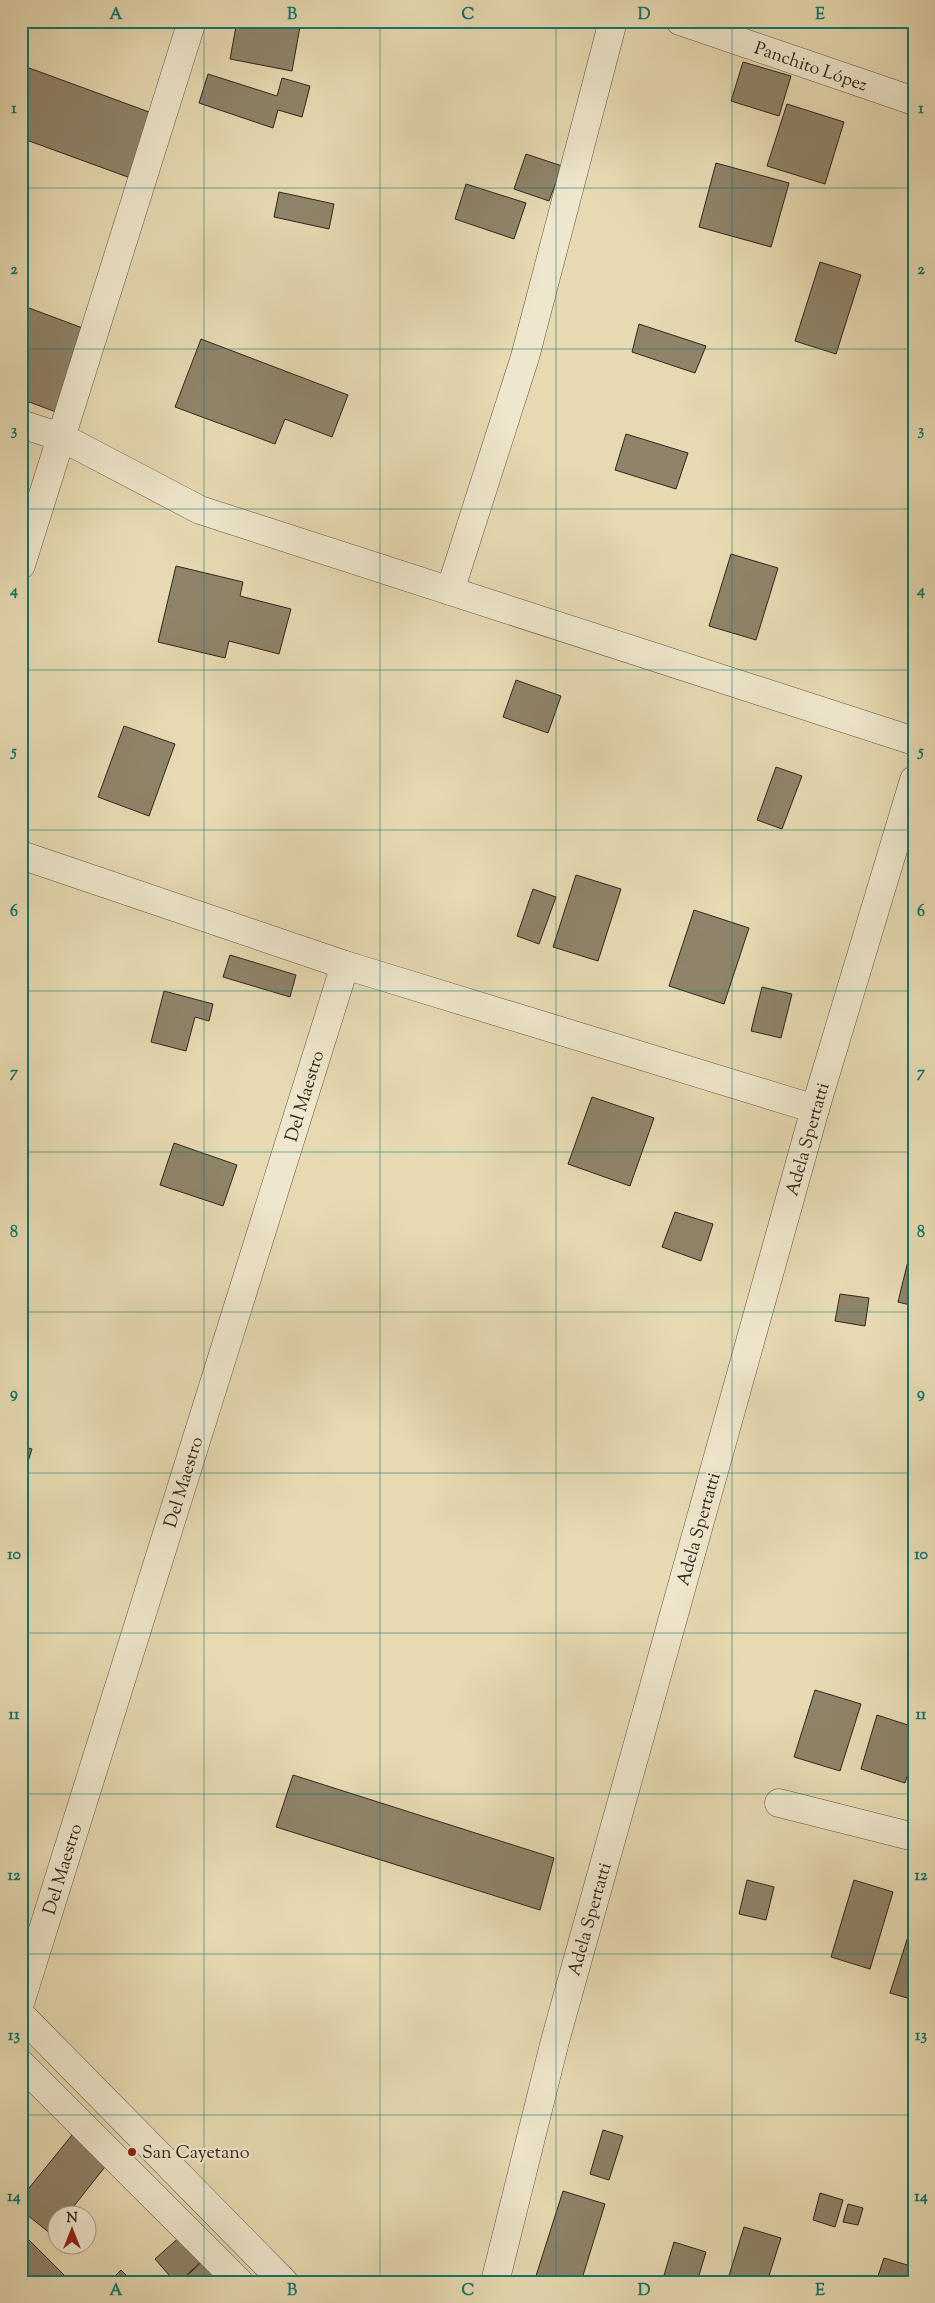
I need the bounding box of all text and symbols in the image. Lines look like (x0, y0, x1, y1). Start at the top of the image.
text: A (110, 4, 123, 27)
text: B (287, 4, 297, 27)
text: C (462, 4, 475, 27)
text: D (638, 4, 651, 27)
text: E (815, 4, 825, 27)
street label: Panchito López (750, 36, 870, 99)
text: 1 (11, 98, 17, 121)
text: 1 (918, 98, 924, 121)
text: 2 (10, 259, 18, 282)
text: 2 (917, 259, 925, 282)
text: 3 (11, 420, 18, 443)
text: 3 (918, 420, 925, 443)
text: 4 (9, 580, 18, 603)
text: 4 (916, 580, 925, 603)
text: 5 (9, 741, 17, 764)
text: 5 (916, 741, 924, 764)
text: 6 (10, 901, 18, 924)
text: 6 (917, 901, 925, 924)
street label: Del Maestro (280, 1048, 332, 1145)
text: 7 (10, 1062, 19, 1085)
text: 7 (917, 1062, 926, 1085)
street label: Adela Spertatti (780, 1080, 838, 1199)
text: 8 (10, 1222, 18, 1245)
text: 8 (917, 1222, 925, 1245)
text: 9 (10, 1383, 18, 1406)
text: 9 (917, 1383, 925, 1406)
street label: Del Maestro (159, 1434, 211, 1531)
street label: Adela Spertatti (671, 1470, 729, 1589)
text: 10 (7, 1544, 21, 1567)
text: 10 (914, 1544, 928, 1567)
text: 11 (9, 1704, 20, 1727)
text: 11 (916, 1704, 927, 1727)
street label: Del Maestro (38, 1821, 90, 1918)
street label: Adela Spertatti (562, 1860, 620, 1979)
text: 12 (8, 1865, 21, 1888)
text: 12 (915, 1865, 928, 1888)
text: 13 (8, 2025, 20, 2048)
text: 13 (915, 2025, 927, 2048)
place label: San Cayetano (142, 2141, 250, 2167)
marker: San Cayetano (126, 2146, 138, 2158)
text: 14 (7, 2186, 21, 2209)
text: 14 (914, 2186, 928, 2209)
north arrow (48, 2206, 98, 2256)
text: N (66, 2209, 78, 2229)
text: A (110, 2280, 123, 2303)
text: B (287, 2280, 297, 2303)
text: C (462, 2280, 475, 2303)
text: D (638, 2280, 651, 2303)
text: E (815, 2280, 825, 2303)

